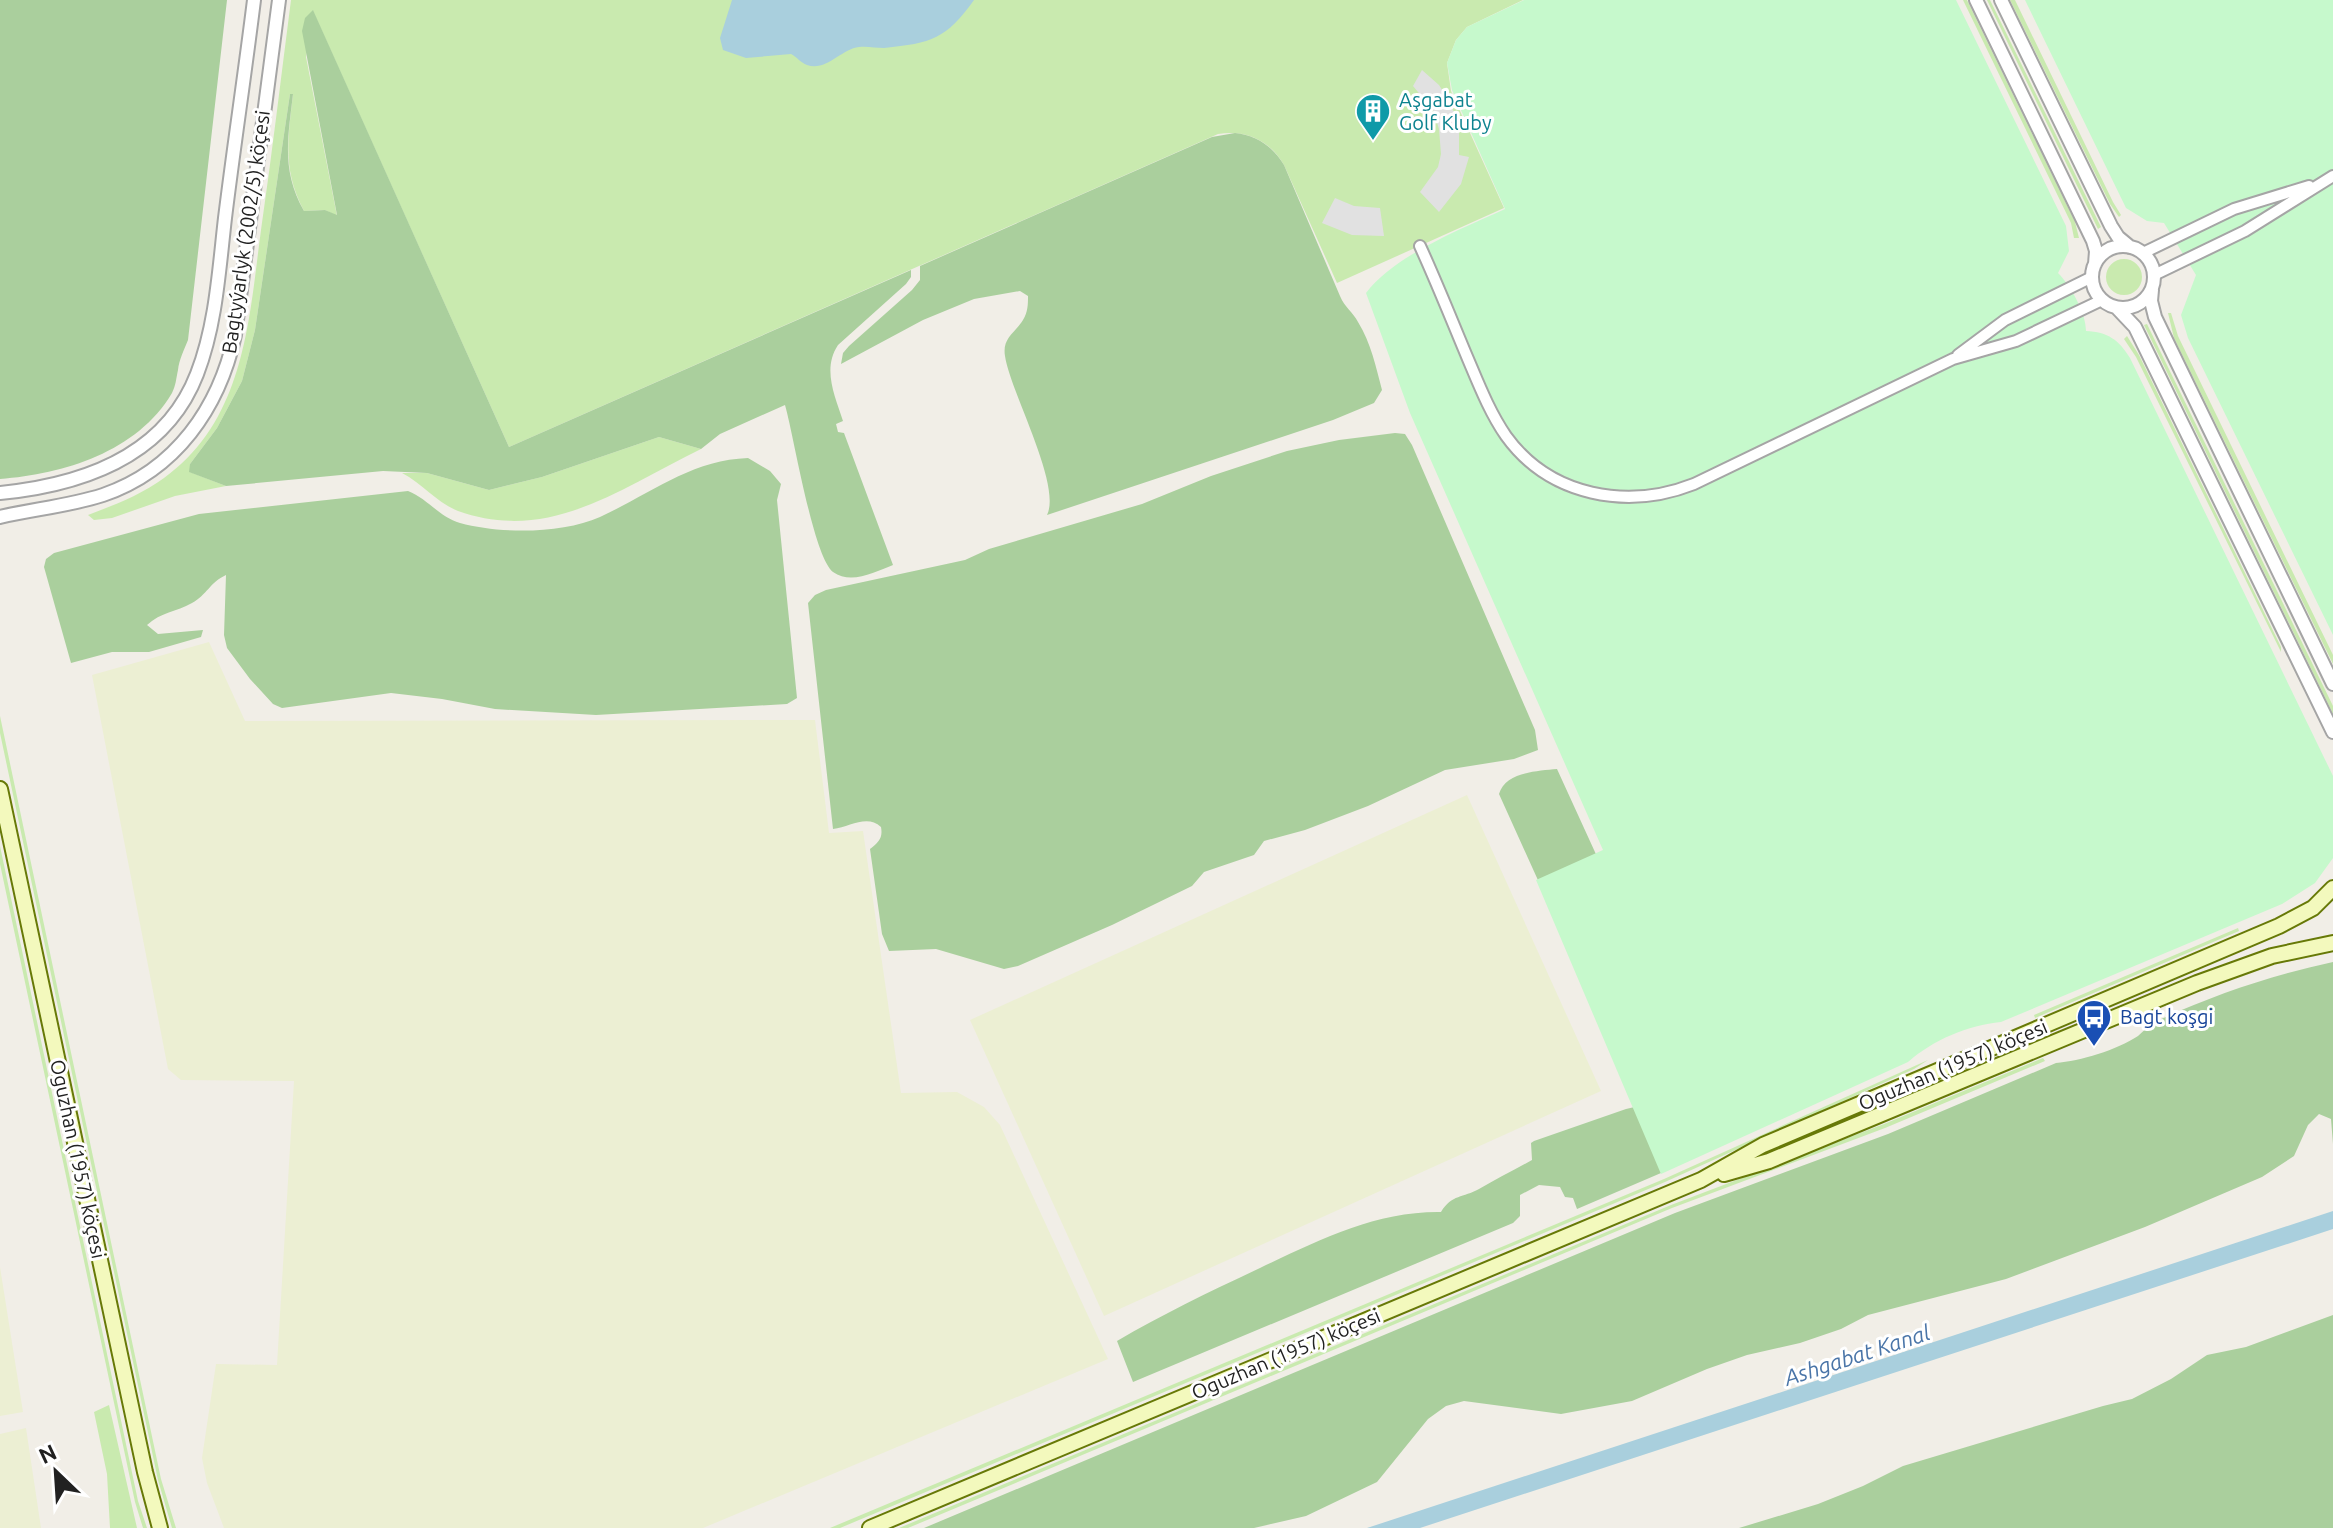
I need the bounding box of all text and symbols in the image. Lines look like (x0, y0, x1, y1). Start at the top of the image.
place label: Aşgabat Golf Kluby (1399, 88, 1492, 134)
building icon: Aşgabat Golf Kluby (1354, 92, 1392, 142)
street label: Bagtyýarlyk (2002/5) köçesi (217, 109, 274, 355)
bus stop icon: Bagt koşgi (2075, 998, 2113, 1048)
place label: Bagt koşgi (2120, 1005, 2213, 1028)
street label: Oguzhan (1957) köçesi (1855, 1014, 2051, 1115)
street label: Oguzhan (1957) köçesi (46, 1057, 111, 1261)
street label: Oguzhan (1957) köçesi (1188, 1303, 1384, 1404)
water label: Ashgabat Kanal (1780, 1319, 1933, 1390)
north arrow (16, 1432, 96, 1512)
text: N (35, 1439, 60, 1468)

